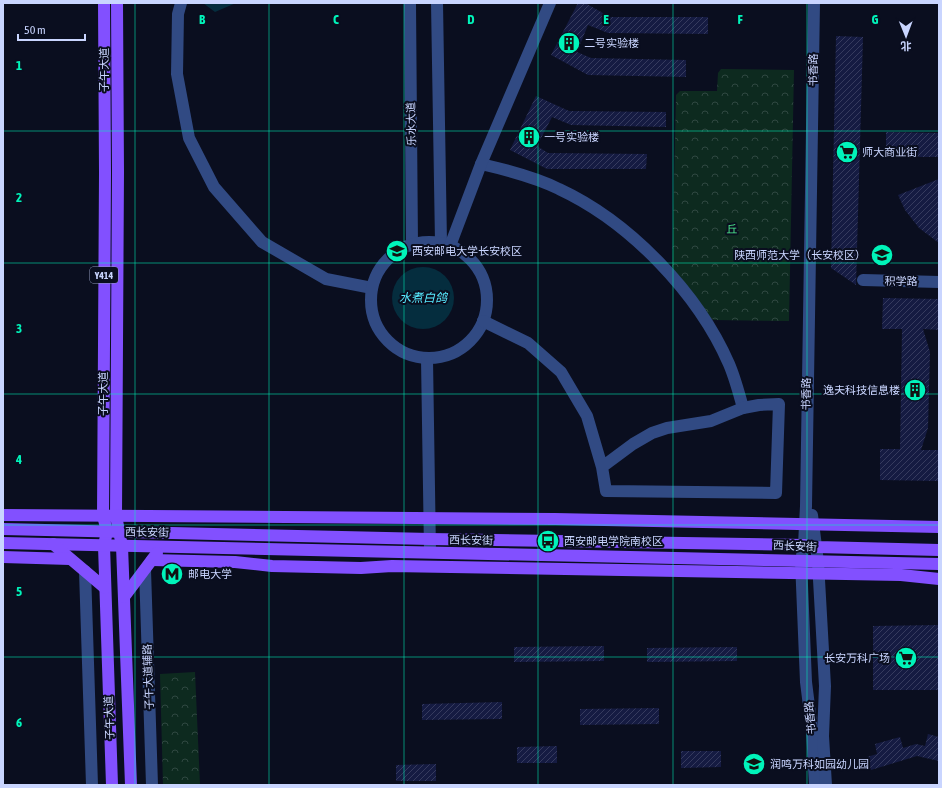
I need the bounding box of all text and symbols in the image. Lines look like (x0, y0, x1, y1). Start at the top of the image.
text: B (199, 12, 206, 27)
text: C (333, 12, 339, 27)
text: D (467, 12, 475, 27)
text: E (603, 12, 609, 27)
text: F (737, 12, 743, 27)
text: G (872, 12, 879, 27)
scale bar (18, 16, 85, 42)
north arrow (886, 16, 926, 56)
text: 50 m (24, 23, 46, 37)
building icon: 二号实验楼 (556, 30, 582, 56)
place label: 二号实验楼 (584, 37, 639, 49)
text: 北 (901, 40, 912, 52)
street label: 子午大道 (98, 48, 110, 92)
street label: 书香路 (807, 53, 819, 87)
text: 1 (16, 58, 22, 73)
street label: 乐水大道 (405, 102, 417, 146)
building icon: 一号实验楼 (516, 124, 542, 150)
place label: 一号实验楼 (544, 131, 599, 143)
supermarket icon: 师大商业街 (834, 139, 860, 165)
place label: 师大商业街 (862, 146, 917, 158)
text: 2 (16, 190, 22, 205)
park label: 丘 (727, 223, 738, 235)
school or university icon: 西安邮电大学长安校区 (384, 238, 410, 264)
school or university icon: 陕西师范大学（长安校区） (869, 242, 895, 268)
place label: 西安邮电大学长安校区 (412, 245, 522, 257)
place label: 陕西师范大学（长安校区） (734, 249, 866, 261)
road number: Y414 (90, 267, 118, 283)
street label: 积学路 (884, 275, 918, 287)
water label: 水煮白鸽 (399, 291, 449, 305)
text: 3 (16, 321, 22, 336)
street label: 子午大道 (97, 372, 109, 416)
street label: 书香路 (800, 377, 812, 411)
building icon: 逸夫科技信息楼 (902, 377, 928, 403)
place label: 逸夫科技信息楼 (823, 384, 900, 396)
text: 4 (15, 452, 22, 467)
street label: 西长安街 (125, 526, 169, 538)
bus stop icon: 西安邮电学院南校区 (535, 528, 561, 554)
street label: 西长安街 (449, 534, 493, 546)
place label: 西安邮电学院南校区 (564, 535, 663, 547)
street label: 西长安街 (773, 539, 817, 553)
metro station icon: 邮电大学 (159, 561, 185, 587)
place label: 邮电大学 (188, 568, 232, 580)
text: 5 (16, 584, 22, 599)
street label: 子午大道辅路 (141, 644, 155, 710)
supermarket icon: 长安万科广场 (893, 645, 919, 671)
place label: 长安万科广场 (824, 652, 890, 664)
street label: 子午大道 (102, 696, 116, 740)
street label: 书香路 (802, 701, 818, 735)
text: 6 (16, 715, 22, 730)
school or university icon: 润鸣万科如园幼儿园 (741, 751, 767, 777)
place label: 润鸣万科如园幼儿园 (770, 758, 869, 770)

